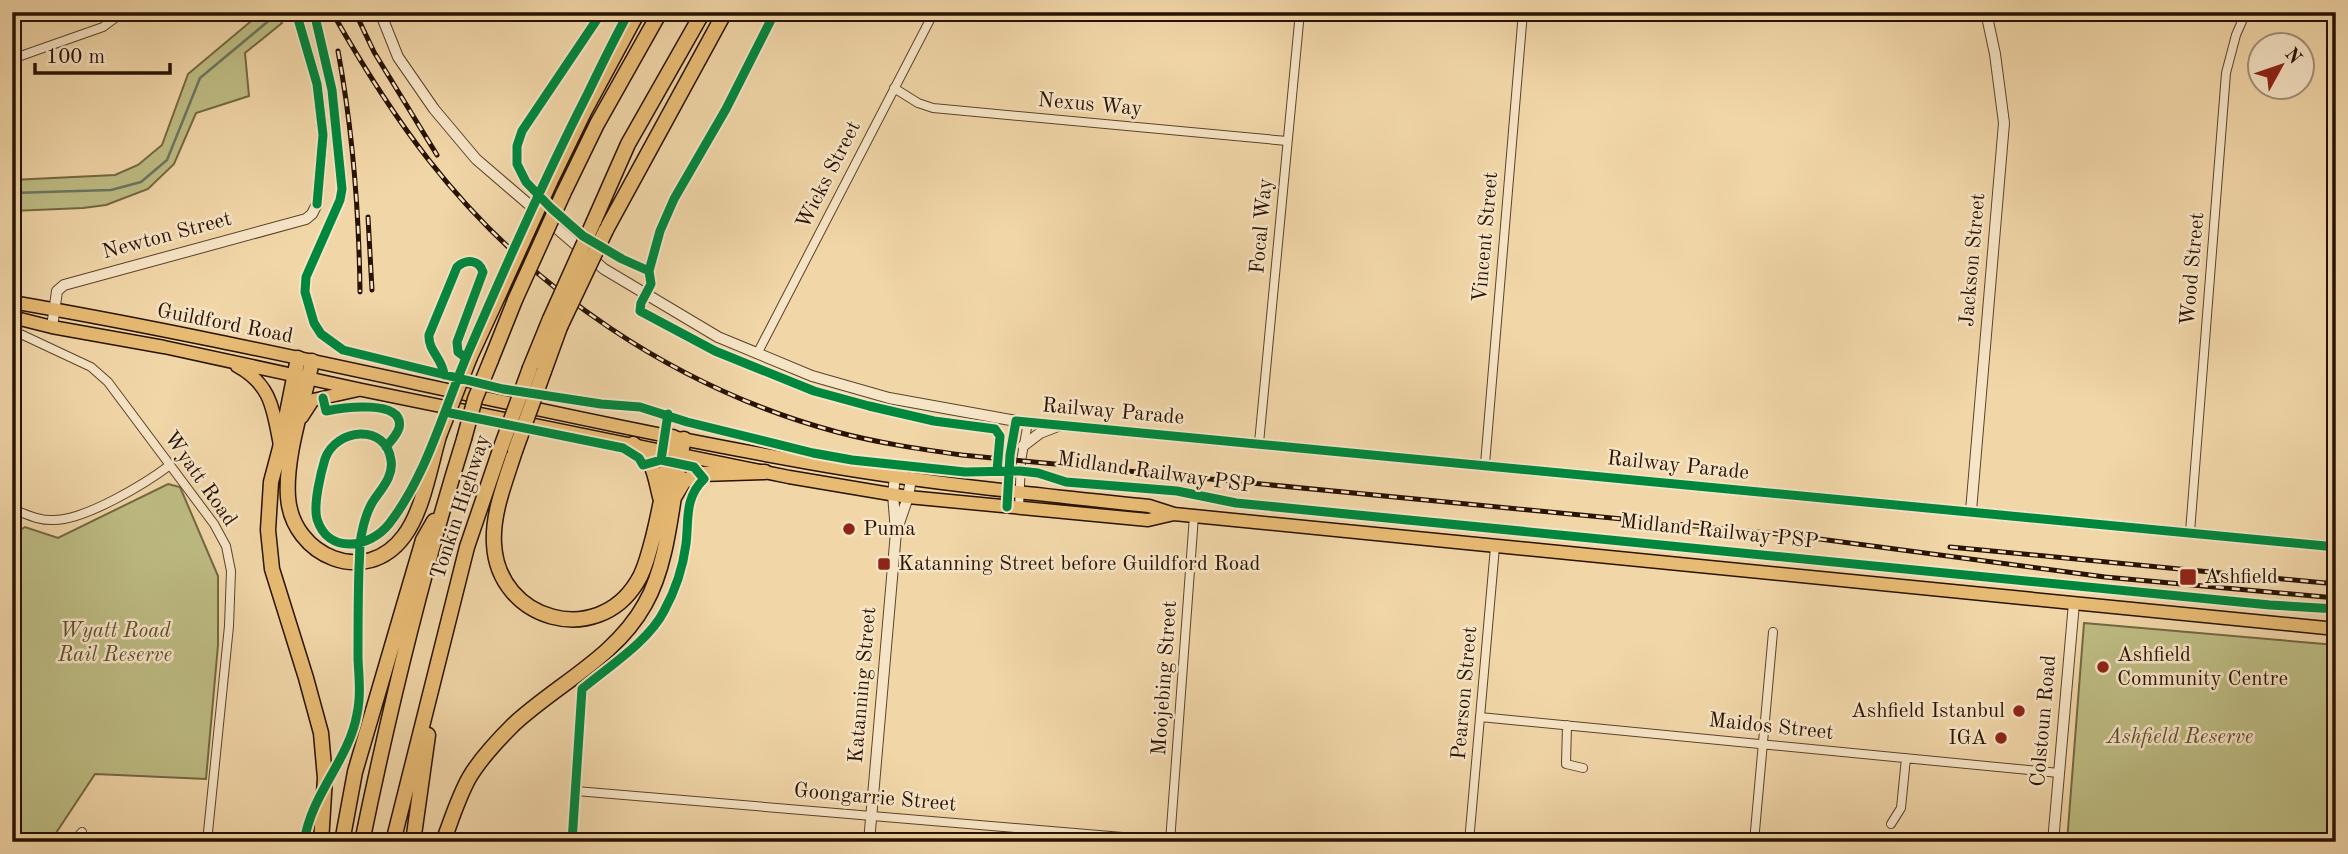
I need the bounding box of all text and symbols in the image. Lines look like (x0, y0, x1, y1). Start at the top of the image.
scale bar (35, 32, 170, 76)
north arrow (2246, 32, 2316, 102)
text: N (2280, 45, 2304, 69)
text: 100 m (46, 47, 105, 68)
street label: Nexus Way (1037, 90, 1143, 120)
street label: Wicks Street (793, 118, 865, 232)
street label: Vincent Street (1470, 171, 1502, 303)
street label: Focal Way (1247, 177, 1277, 275)
street label: Jackson Street (1957, 192, 1989, 328)
street label: Newton Street (100, 209, 234, 263)
street label: Wood Street (2178, 211, 2208, 327)
street label: Guildford Road (155, 301, 295, 348)
street label: Railway Parade (1041, 395, 1185, 429)
street label: Wyatt Road (160, 428, 240, 530)
street label: Tonkin Highway (428, 432, 494, 582)
street label: Railway Parade (1606, 448, 1750, 484)
street label: Midland Railway PSP (1056, 449, 1256, 497)
street label: Midland Railway PSP (1619, 511, 1819, 553)
place label: Puma (863, 519, 916, 540)
marker: Puma (841, 521, 857, 537)
place label: Katanning Street before Guildford Road (898, 554, 1261, 575)
marker: Katanning Street before Guildford Road (876, 556, 892, 572)
marker: Ashfield (2178, 567, 2198, 587)
place label: Ashfield (2204, 567, 2278, 588)
street label: Moojebing Street (1149, 600, 1181, 756)
street label: Katanning Street (846, 606, 880, 764)
park label: Wyatt Road Rail Reserve (57, 621, 172, 666)
street label: Pearson Street (1449, 625, 1481, 761)
place label: Ashfield Community Centre (2117, 645, 2288, 690)
street label: Colstoun Road (2028, 654, 2060, 788)
marker: Ashfield Community Centre (2095, 659, 2111, 675)
place label: Ashfield Istanbul (1851, 701, 2005, 722)
marker: Ashfield Istanbul (2011, 703, 2027, 719)
street label: Maidos Street (1707, 710, 1835, 744)
park label: Ashfield Reserve (2106, 727, 2253, 748)
place label: IGA (1948, 728, 1987, 749)
marker: IGA (1993, 730, 2009, 746)
street label: Goongarrie Street (793, 780, 957, 816)

